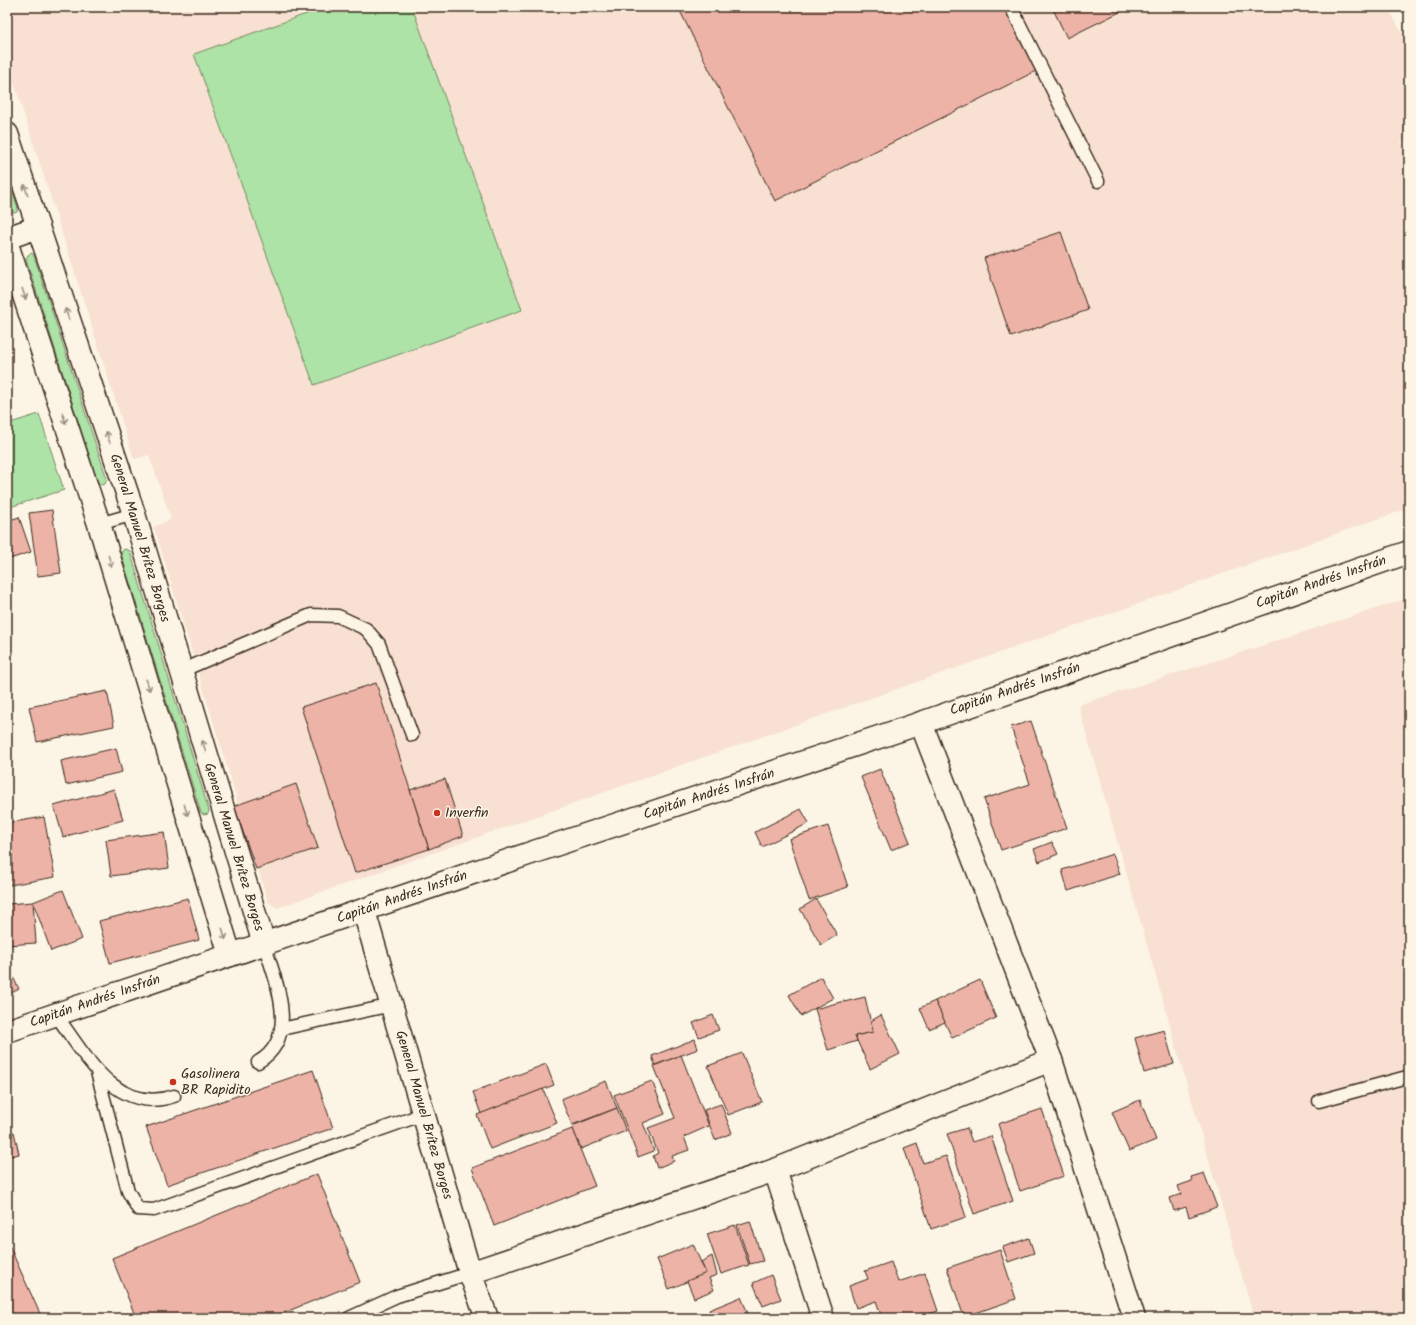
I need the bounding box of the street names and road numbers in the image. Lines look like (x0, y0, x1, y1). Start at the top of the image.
street label: General Manuel Brítez Borges (104, 451, 176, 625)
street label: Capitán Andrés Insfrán (1253, 549, 1389, 615)
street label: Capitán Andrés Insfrán (947, 656, 1083, 722)
street label: General Manuel Brítez Borges (198, 760, 270, 934)
street label: Capitán Andrés Insfrán (640, 762, 778, 826)
street label: Capitán Andrés Insfrán (334, 864, 470, 930)
street label: Capitán Andrés Insfrán (27, 968, 163, 1034)
street label: General Manuel Brítez Borges (389, 1028, 459, 1202)

